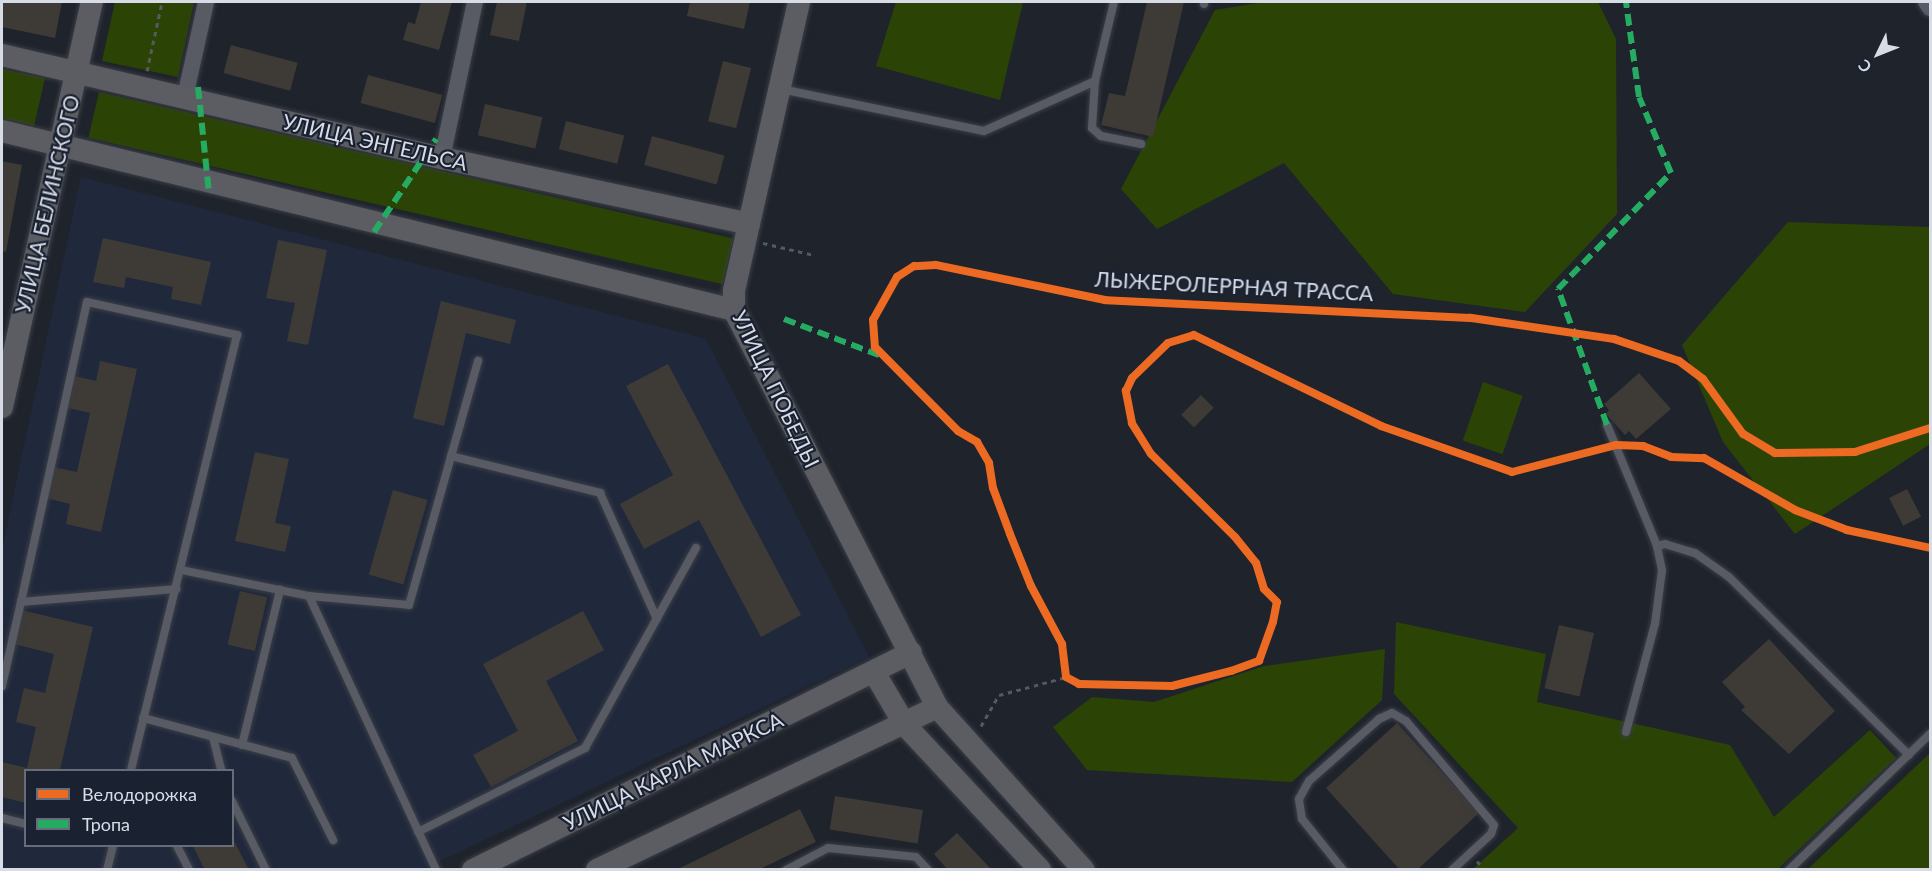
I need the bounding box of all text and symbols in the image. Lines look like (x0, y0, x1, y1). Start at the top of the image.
north arrow (1848, 24, 1908, 84)
text: С (1854, 56, 1875, 77)
street label: УЛИЦА БЕЛИНСКОГО (10, 92, 84, 316)
street label: УЛИЦА ЭНГЕЛЬСА (280, 108, 470, 176)
street label: ЛЫЖЕРОЛЕРРНАЯ ТРАССА (1094, 266, 1374, 306)
street label: УЛИЦА ПОБЕДЫ (727, 306, 825, 472)
street label: УЛИЦА КАРЛА МАРКСА (559, 707, 787, 835)
legend (24, 769, 234, 847)
text: Велодорожка (82, 783, 197, 805)
text: Тропа (82, 813, 130, 835)

